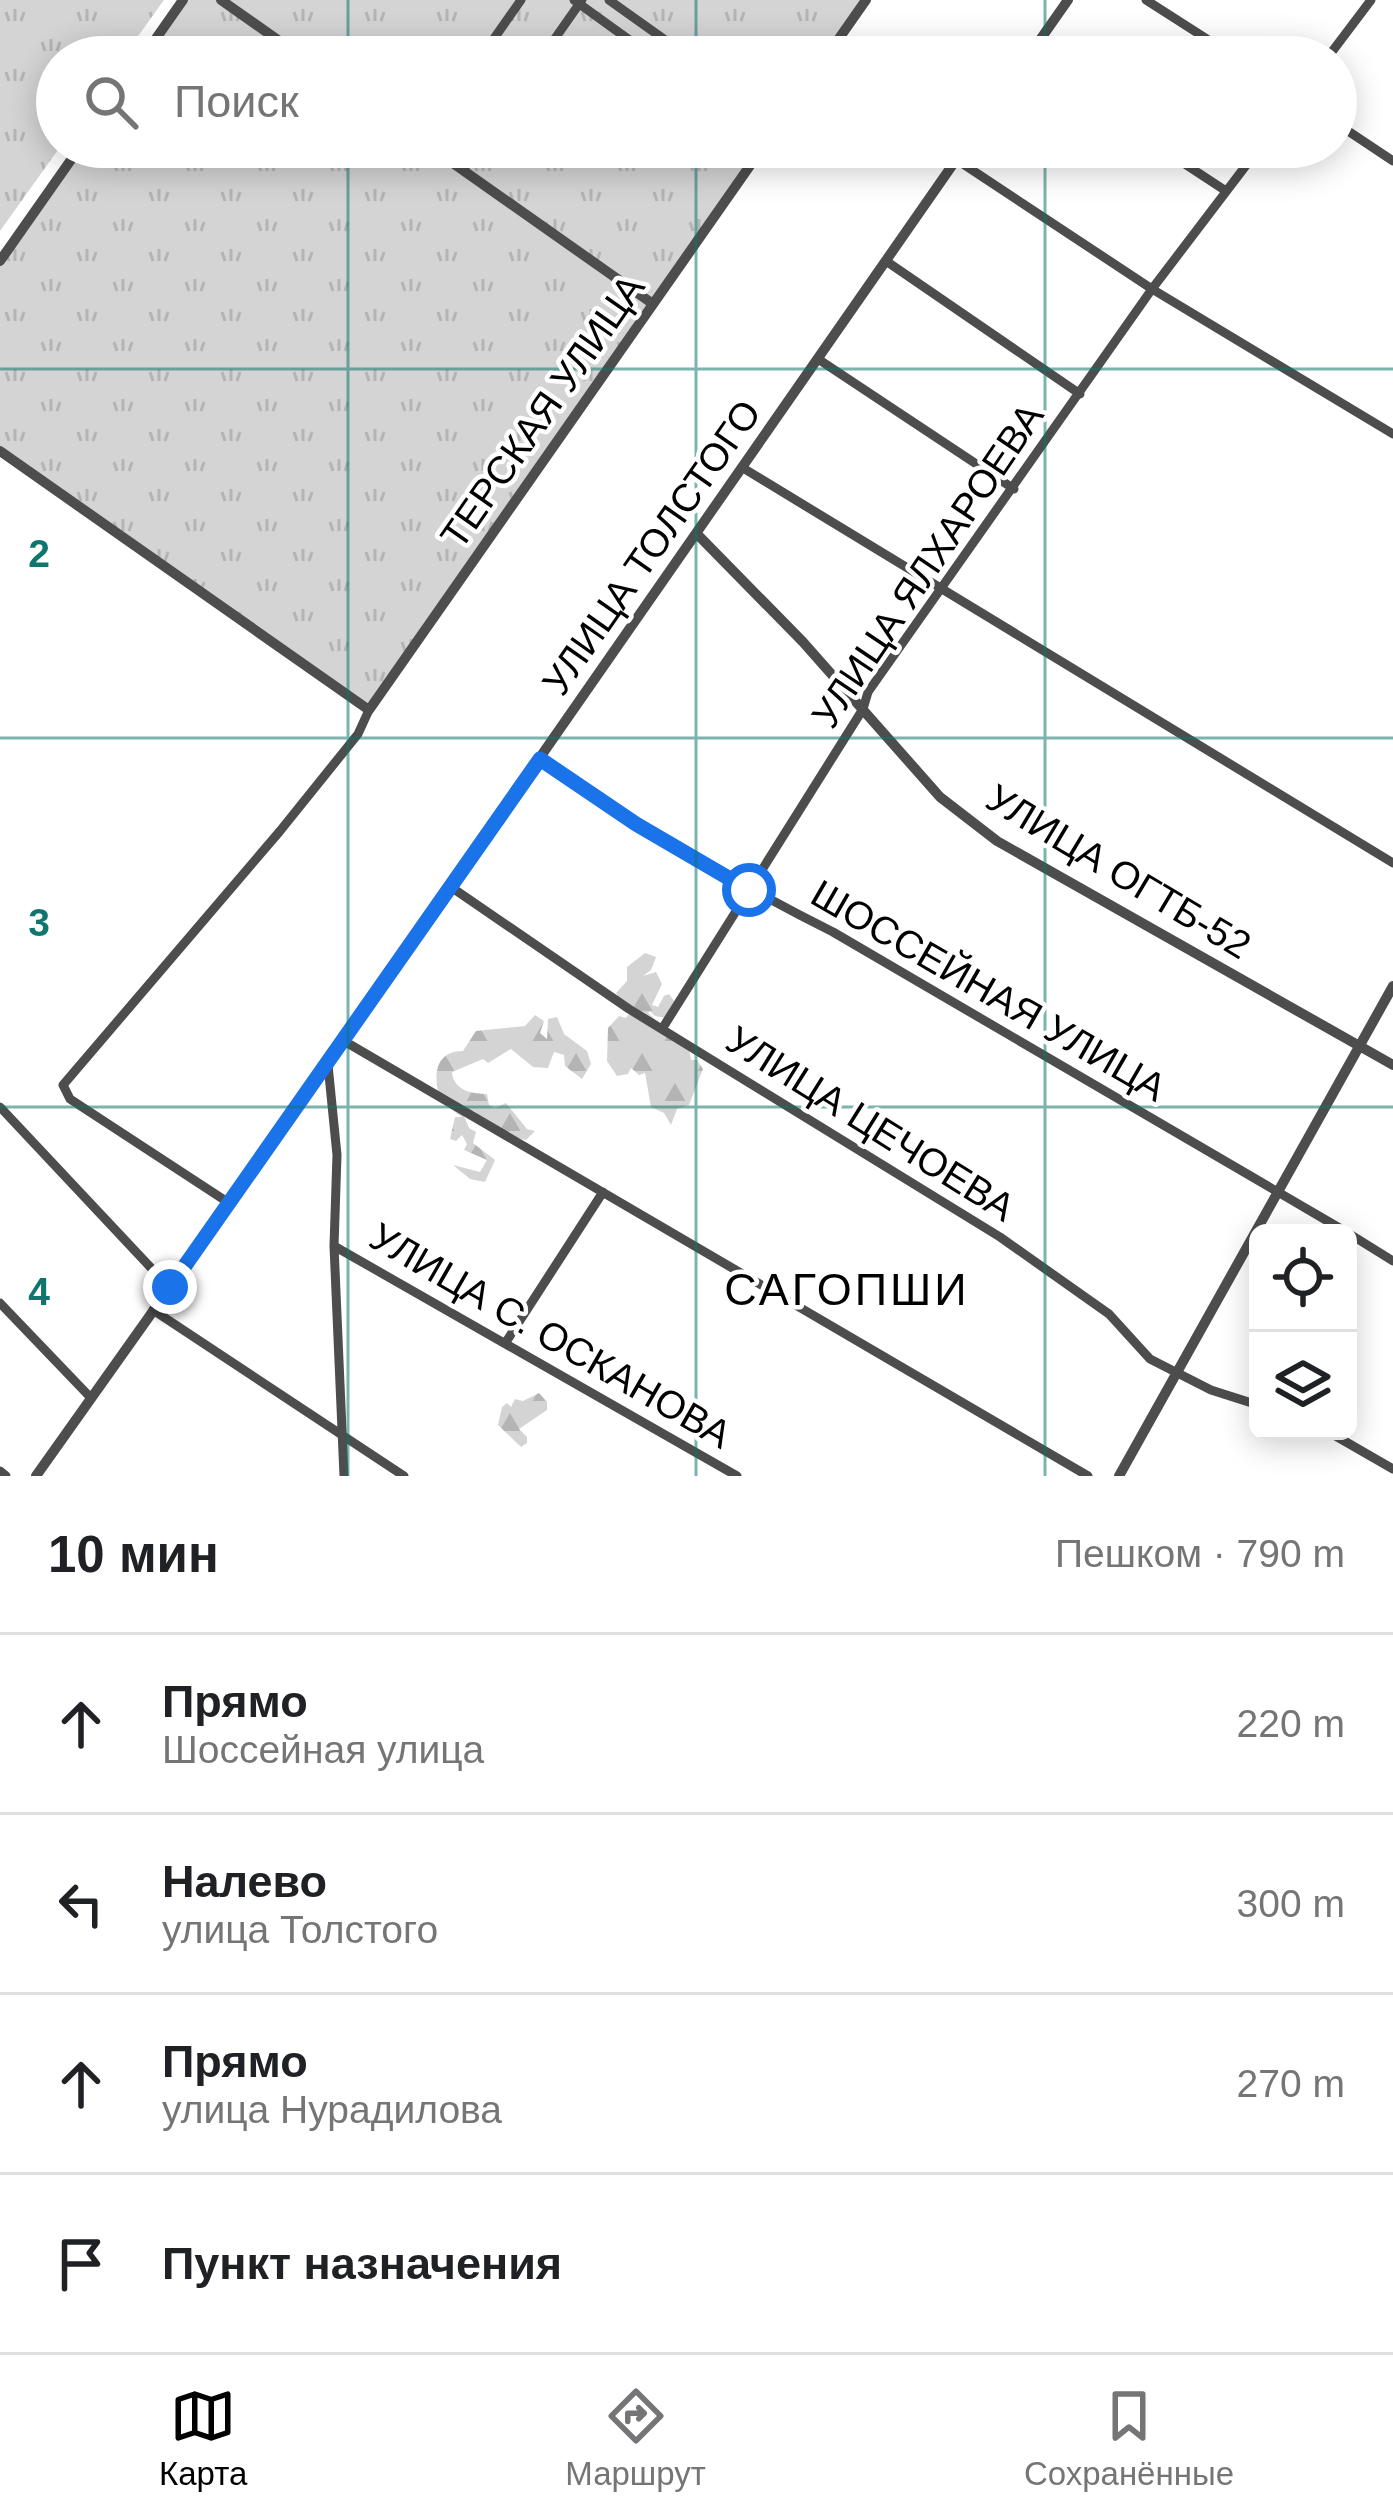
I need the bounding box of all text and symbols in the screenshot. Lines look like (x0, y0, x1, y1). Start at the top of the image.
search box (36, 36, 1357, 168)
icon: search (78, 69, 144, 135)
text: Поиск (174, 76, 299, 127)
street label: ТЕРСКАЯ УЛИЦА (432, 267, 653, 556)
street label: УЛИЦА ТОЛСТОГО (534, 392, 769, 703)
street label: УЛИЦА ЯЛХАРОЕВА (803, 395, 1052, 735)
text: 2 (28, 532, 50, 575)
street label: УЛИЦА ОГТБ-52 (979, 776, 1258, 967)
route start (722, 863, 776, 917)
street label: ШОССЕЙНАЯ УЛИЦА (804, 871, 1174, 1109)
text: 3 (28, 901, 50, 944)
street label: УЛИЦА ЦЕЧОЕВА (719, 1018, 1022, 1229)
street label: УЛИЦА С. ОСКАНОВА (363, 1215, 739, 1456)
map controls (1249, 1224, 1357, 1440)
button: locate (1249, 1224, 1357, 1332)
route end (143, 1260, 197, 1314)
district label: САГОПШИ (724, 1264, 970, 1315)
text: 4 (28, 1270, 50, 1313)
button: layers (1249, 1332, 1357, 1440)
text: 10 мин (48, 1526, 219, 1583)
text: Пешком · 790 m (1055, 1532, 1345, 1575)
text: Прямо (162, 1676, 308, 1727)
icon: ahead (48, 1691, 114, 1757)
text: 220 m (1237, 1702, 1345, 1745)
text: Шоссейная улица (162, 1728, 484, 1771)
text: Налево (162, 1856, 327, 1907)
icon: left (48, 1871, 114, 1937)
text: 300 m (1237, 1882, 1345, 1925)
text: улица Толстого (162, 1908, 438, 1951)
text: Прямо (162, 2036, 308, 2087)
icon: ahead (48, 2051, 114, 2117)
text: 270 m (1237, 2062, 1345, 2105)
text: улица Нурадилова (162, 2088, 502, 2131)
icon: arrive (48, 2231, 114, 2297)
text: Пункт назначения (162, 2238, 562, 2289)
tab: Карта (159, 2383, 247, 2493)
tab: Маршрут (565, 2383, 706, 2493)
tab: Сохранённые (1024, 2383, 1234, 2493)

